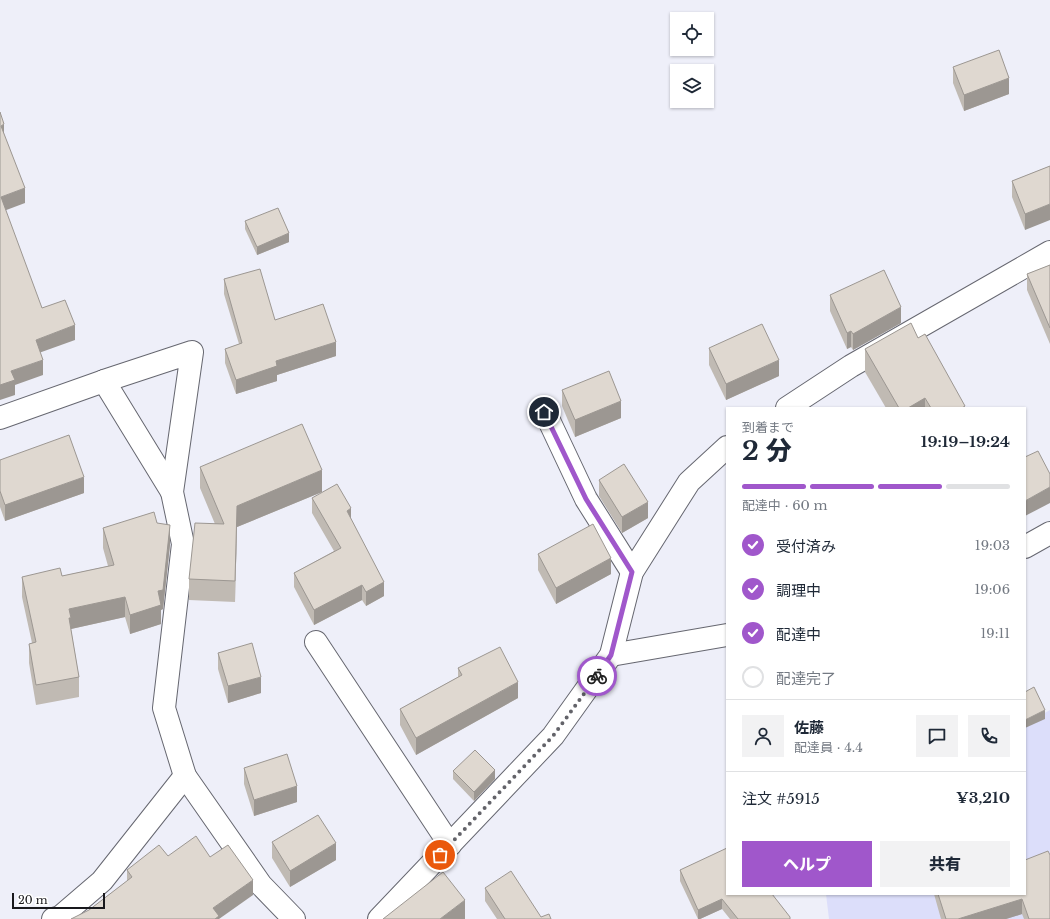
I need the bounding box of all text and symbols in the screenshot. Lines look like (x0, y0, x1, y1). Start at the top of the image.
map controls (670, 12, 714, 108)
button: locate (670, 12, 714, 56)
button: layers (670, 64, 714, 108)
pin (527, 395, 561, 429)
icon: home (533, 401, 555, 423)
text: 到着まで (742, 419, 794, 436)
text: 19:19–19:24 (921, 432, 1010, 451)
text: 2 分 (742, 435, 792, 467)
text: 配達中 · 60 m (742, 497, 828, 514)
icon: check (742, 534, 764, 556)
text: 受付済み (776, 537, 836, 556)
text: 19:03 (975, 537, 1010, 554)
icon: check (742, 578, 764, 600)
text: 調理中 (776, 581, 821, 600)
text: 19:06 (974, 581, 1010, 598)
icon: check (742, 622, 764, 644)
text: 配達中 (776, 625, 821, 644)
text: 19:11 (981, 625, 1010, 642)
courier (577, 656, 617, 696)
icon: bike (586, 665, 608, 687)
text: 配達完了 (776, 669, 836, 688)
button: person (742, 715, 784, 757)
button: chat (916, 715, 958, 757)
button: phone (968, 715, 1010, 757)
text: 佐藤 (794, 718, 824, 737)
text: 配達員 · 4.4 (794, 739, 863, 756)
text: ¥3,210 (956, 788, 1010, 807)
text: 注文 #5915 (742, 789, 820, 808)
pin (423, 838, 457, 872)
button: ヘルプ (742, 841, 872, 887)
button: 共有 (880, 841, 1010, 887)
icon: bag (429, 844, 451, 866)
scale bar (12, 891, 105, 910)
text: 20 m (18, 893, 48, 907)

